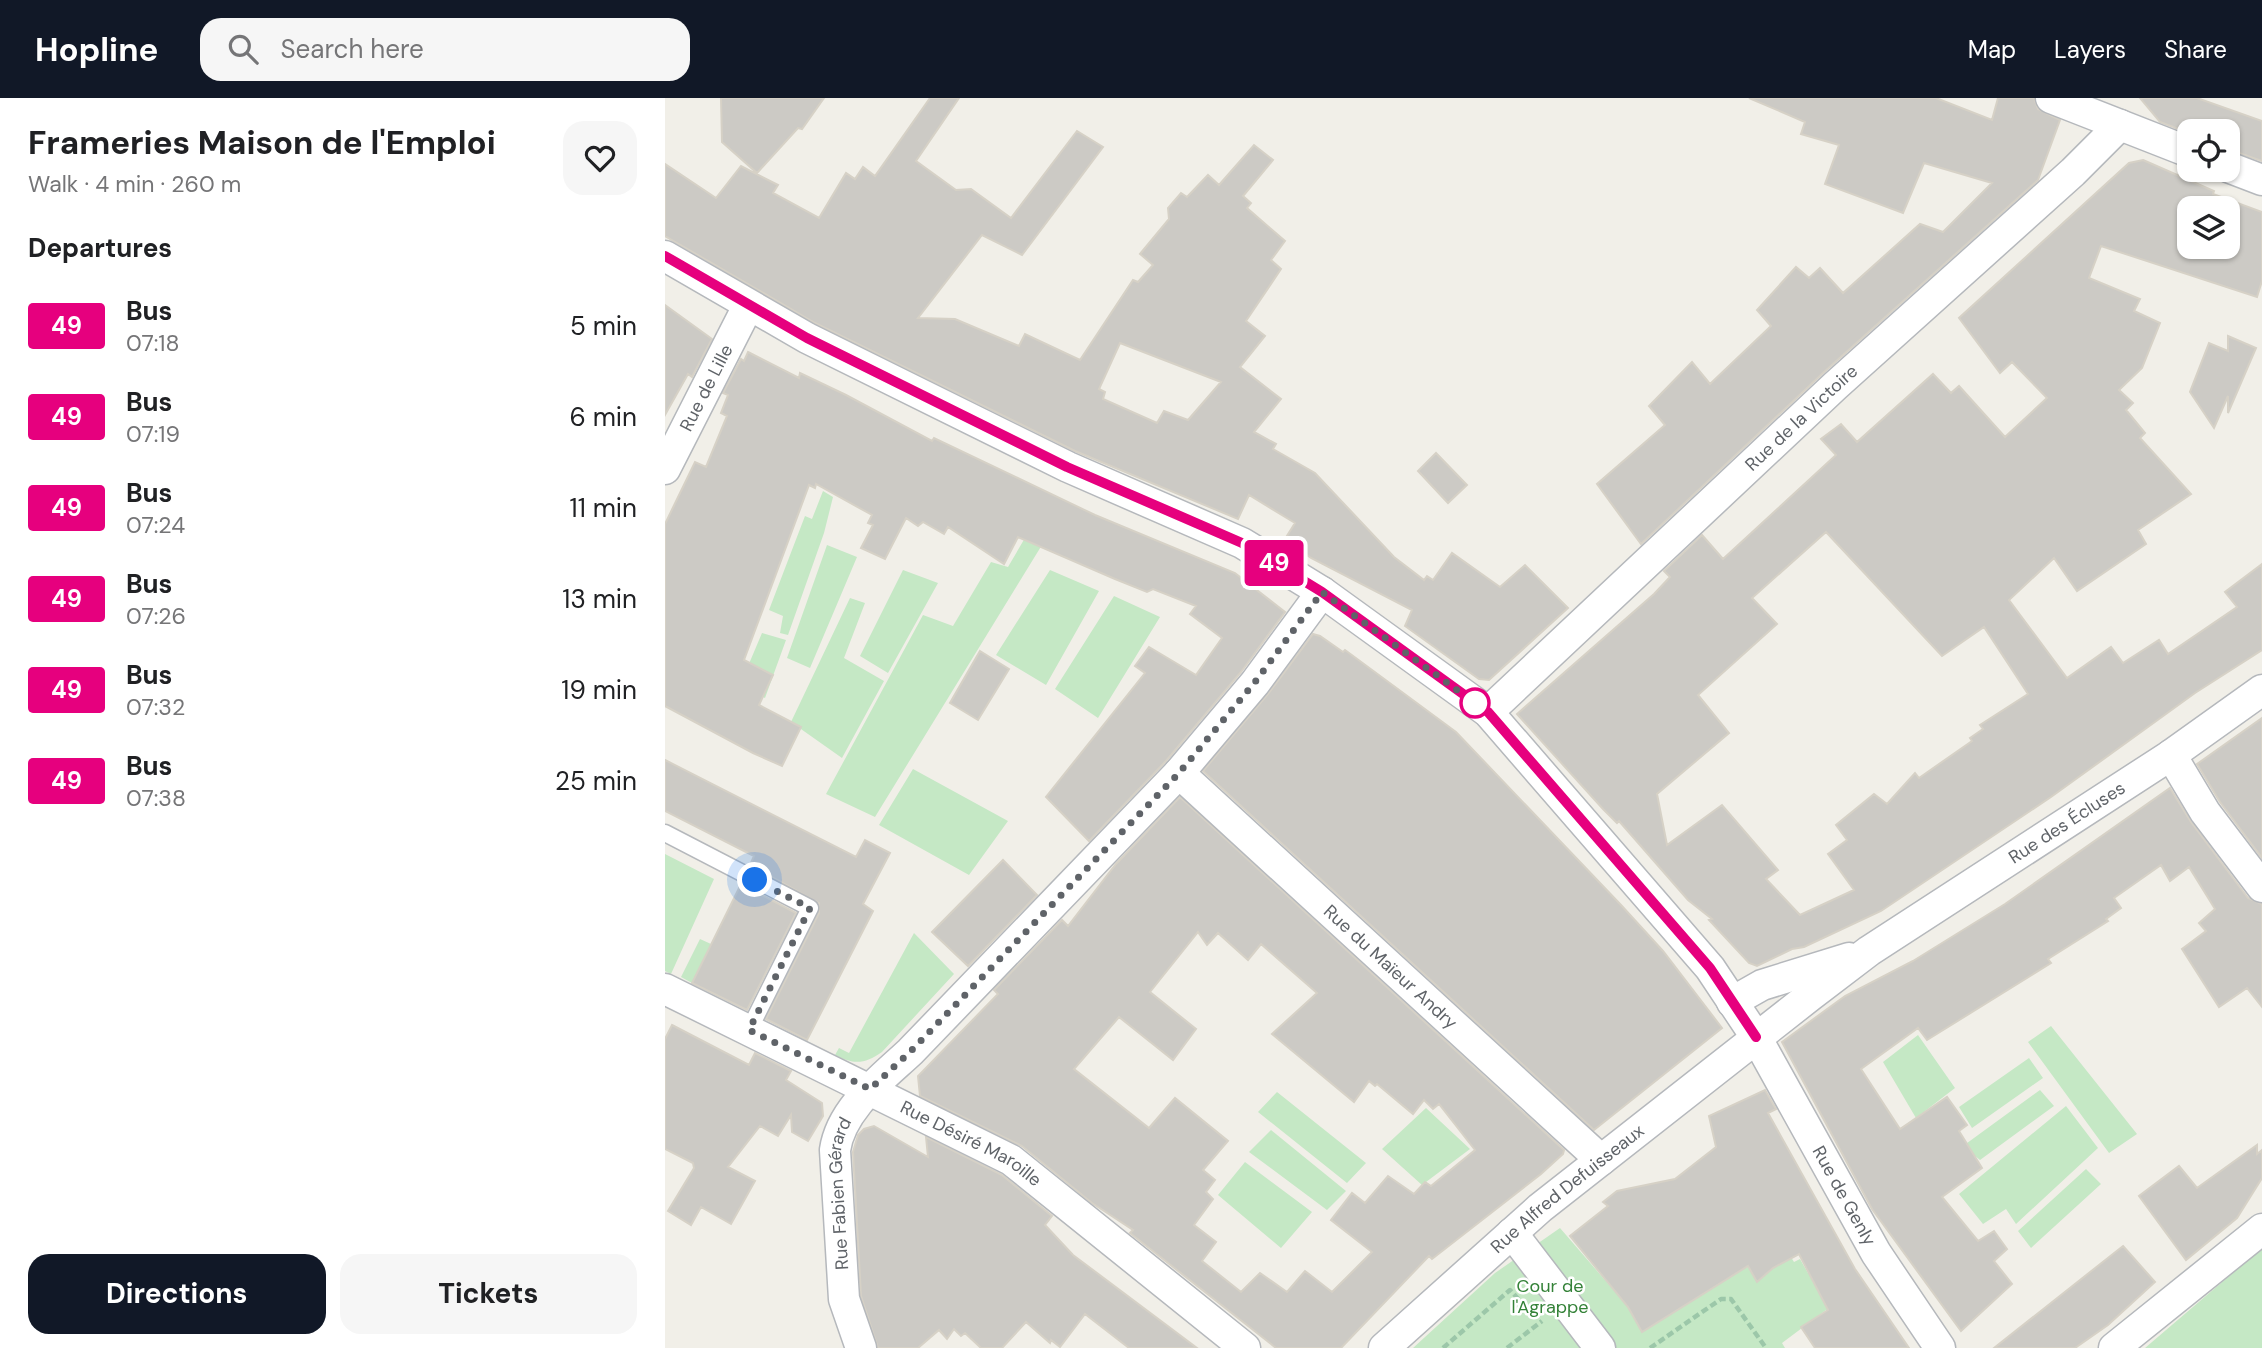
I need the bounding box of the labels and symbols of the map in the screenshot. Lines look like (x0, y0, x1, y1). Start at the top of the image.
street label: Rue de Lille (674, 340, 738, 435)
street label: Rue de la Victoire (1740, 359, 1863, 476)
line badge: 49 (1243, 540, 1305, 586)
unlabelled marker (1460, 688, 1490, 718)
street label: Rue des Écluses (2004, 776, 2130, 869)
your location (737, 862, 772, 897)
street label: Rue du Maïeur Andry (1318, 899, 1463, 1035)
street label: Rue Désiré Maroille (896, 1095, 1047, 1192)
street label: Rue Fabien Gérard (823, 1113, 857, 1271)
street label: Rue Alfred Defuisseaux (1486, 1119, 1649, 1259)
street label: Rue de Genly (1807, 1142, 1882, 1250)
park label: Cour de l'Agrappe (1512, 1274, 1589, 1319)

